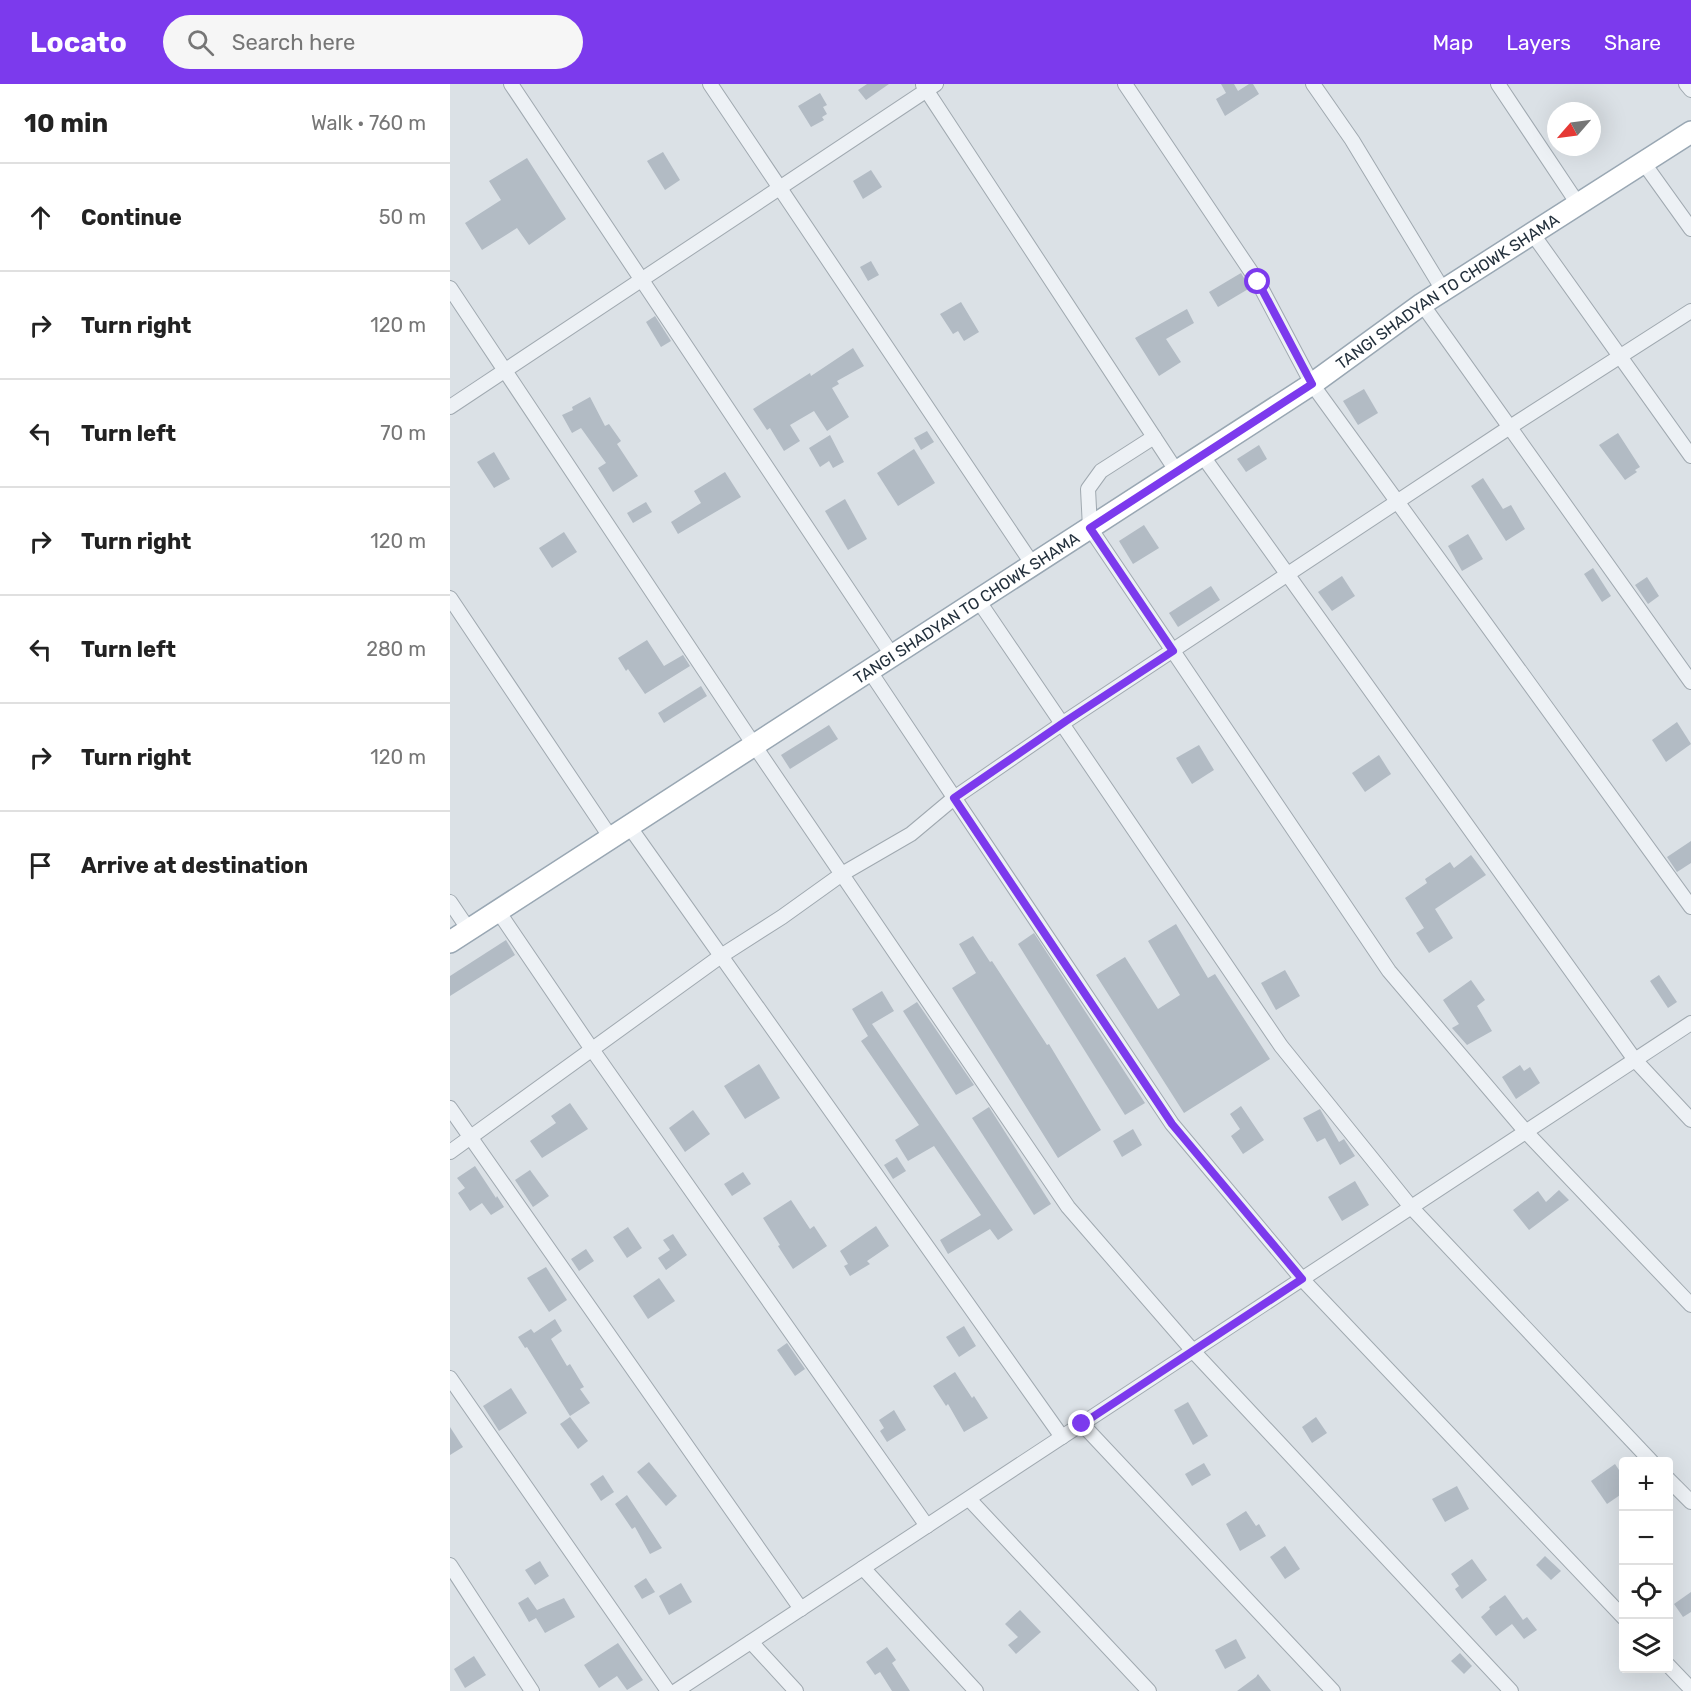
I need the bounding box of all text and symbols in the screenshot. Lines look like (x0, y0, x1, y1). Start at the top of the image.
search box (163, 15, 583, 69)
text: Locato (30, 26, 127, 59)
icon: search (184, 26, 217, 59)
text: Search here (232, 29, 355, 56)
text: Map (1432, 30, 1473, 55)
text: Layers (1506, 30, 1571, 55)
text: Share (1604, 30, 1661, 55)
north arrow (1547, 102, 1601, 156)
text: 10 min (24, 108, 108, 139)
text: Walk · 760 m (311, 111, 426, 135)
icon: ahead (24, 201, 57, 234)
text: Continue (81, 204, 182, 231)
text: 50 m (379, 205, 426, 229)
street label: TANGI SHADYAN TO CHOWK SHAMA (1332, 209, 1563, 373)
route start (1244, 268, 1270, 294)
icon: right (24, 309, 57, 342)
text: Turn right (81, 312, 191, 339)
text: 120 m (370, 313, 426, 337)
icon: left (24, 417, 57, 450)
text: Turn left (81, 420, 176, 447)
text: 70 m (380, 421, 426, 445)
icon: right (24, 525, 57, 558)
text: Turn right (81, 528, 191, 555)
street label: TANGI SHADYAN TO CHOWK SHAMA (850, 528, 1083, 688)
text: 120 m (370, 529, 426, 553)
icon: left (24, 633, 57, 666)
text: Turn left (81, 636, 176, 663)
text: 280 m (366, 637, 426, 661)
icon: right (24, 741, 57, 774)
text: Turn right (81, 744, 191, 771)
text: 120 m (370, 745, 426, 769)
icon: arrive (24, 849, 57, 882)
text: Arrive at destination (81, 852, 308, 879)
route end (1068, 1410, 1094, 1436)
map controls (1619, 1457, 1673, 1673)
button: + (1619, 1457, 1673, 1511)
button: − (1619, 1511, 1673, 1565)
button: locate (1619, 1565, 1673, 1619)
button: layers (1619, 1619, 1673, 1673)

